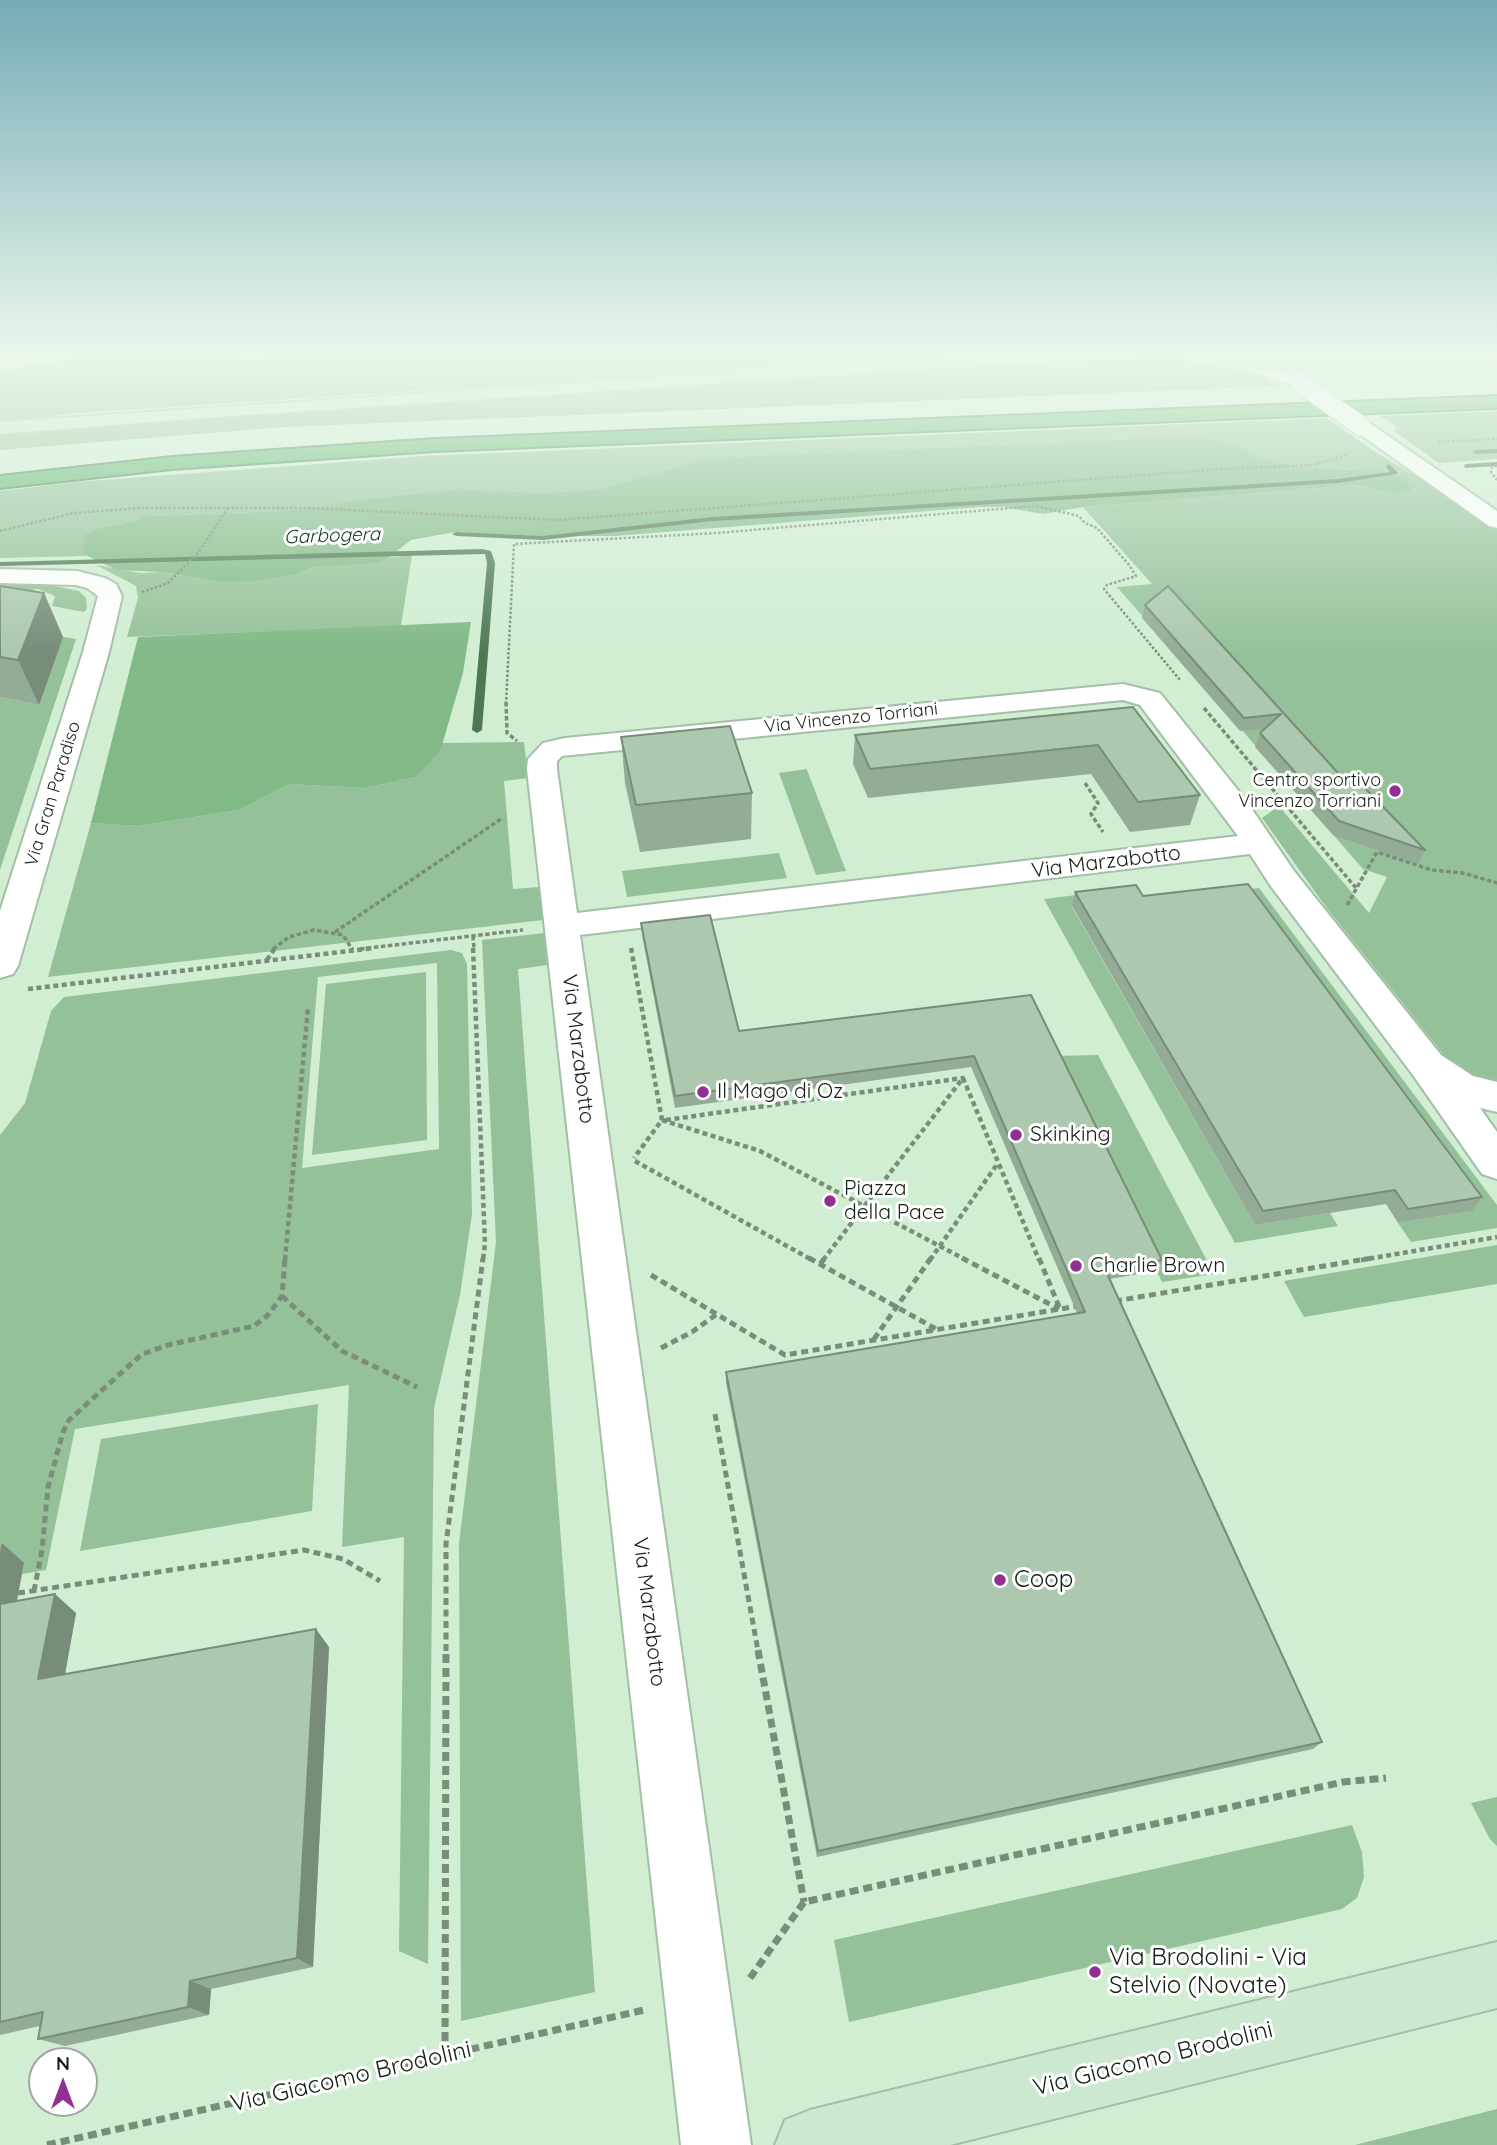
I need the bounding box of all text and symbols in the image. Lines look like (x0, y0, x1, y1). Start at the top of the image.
water label: Garbogera (284, 523, 380, 549)
street label: Via Vincenzo Torriani (763, 698, 939, 738)
street label: Via Gran Paradiso (21, 719, 85, 869)
place label: Centro sportivo Vincenzo Torriani (1238, 770, 1381, 812)
marker: Centro sportivo Vincenzo Torriani (1387, 783, 1403, 799)
street label: Via Marzabotto (1030, 840, 1182, 884)
street label: Via Marzabotto (556, 973, 600, 1125)
place label: Il Mago di Oz (717, 1079, 843, 1105)
marker: Il Mago di Oz (695, 1084, 711, 1100)
place label: Skinking (1030, 1122, 1111, 1148)
marker: Skinking (1008, 1127, 1024, 1143)
place label: Piazza della Pace (844, 1176, 945, 1226)
marker: Piazza della Pace (822, 1193, 838, 1209)
place label: Charlie Brown (1090, 1253, 1225, 1279)
marker: Charlie Brown (1068, 1258, 1084, 1274)
street label: Via Marzabotto (627, 1536, 671, 1688)
place label: Coop (1014, 1566, 1073, 1594)
marker: Coop (992, 1572, 1008, 1588)
place label: Via Brodolini - Via Stelvio (Novate) (1109, 1944, 1307, 2000)
marker: Via Brodolini - Via Stelvio (Novate) (1087, 1964, 1103, 1980)
street label: Via Giacomo Brodolini (1030, 2015, 1276, 2103)
street label: Via Giacomo Brodolini (228, 2035, 474, 2119)
north arrow (28, 2047, 98, 2117)
text: N (56, 2051, 70, 2075)

